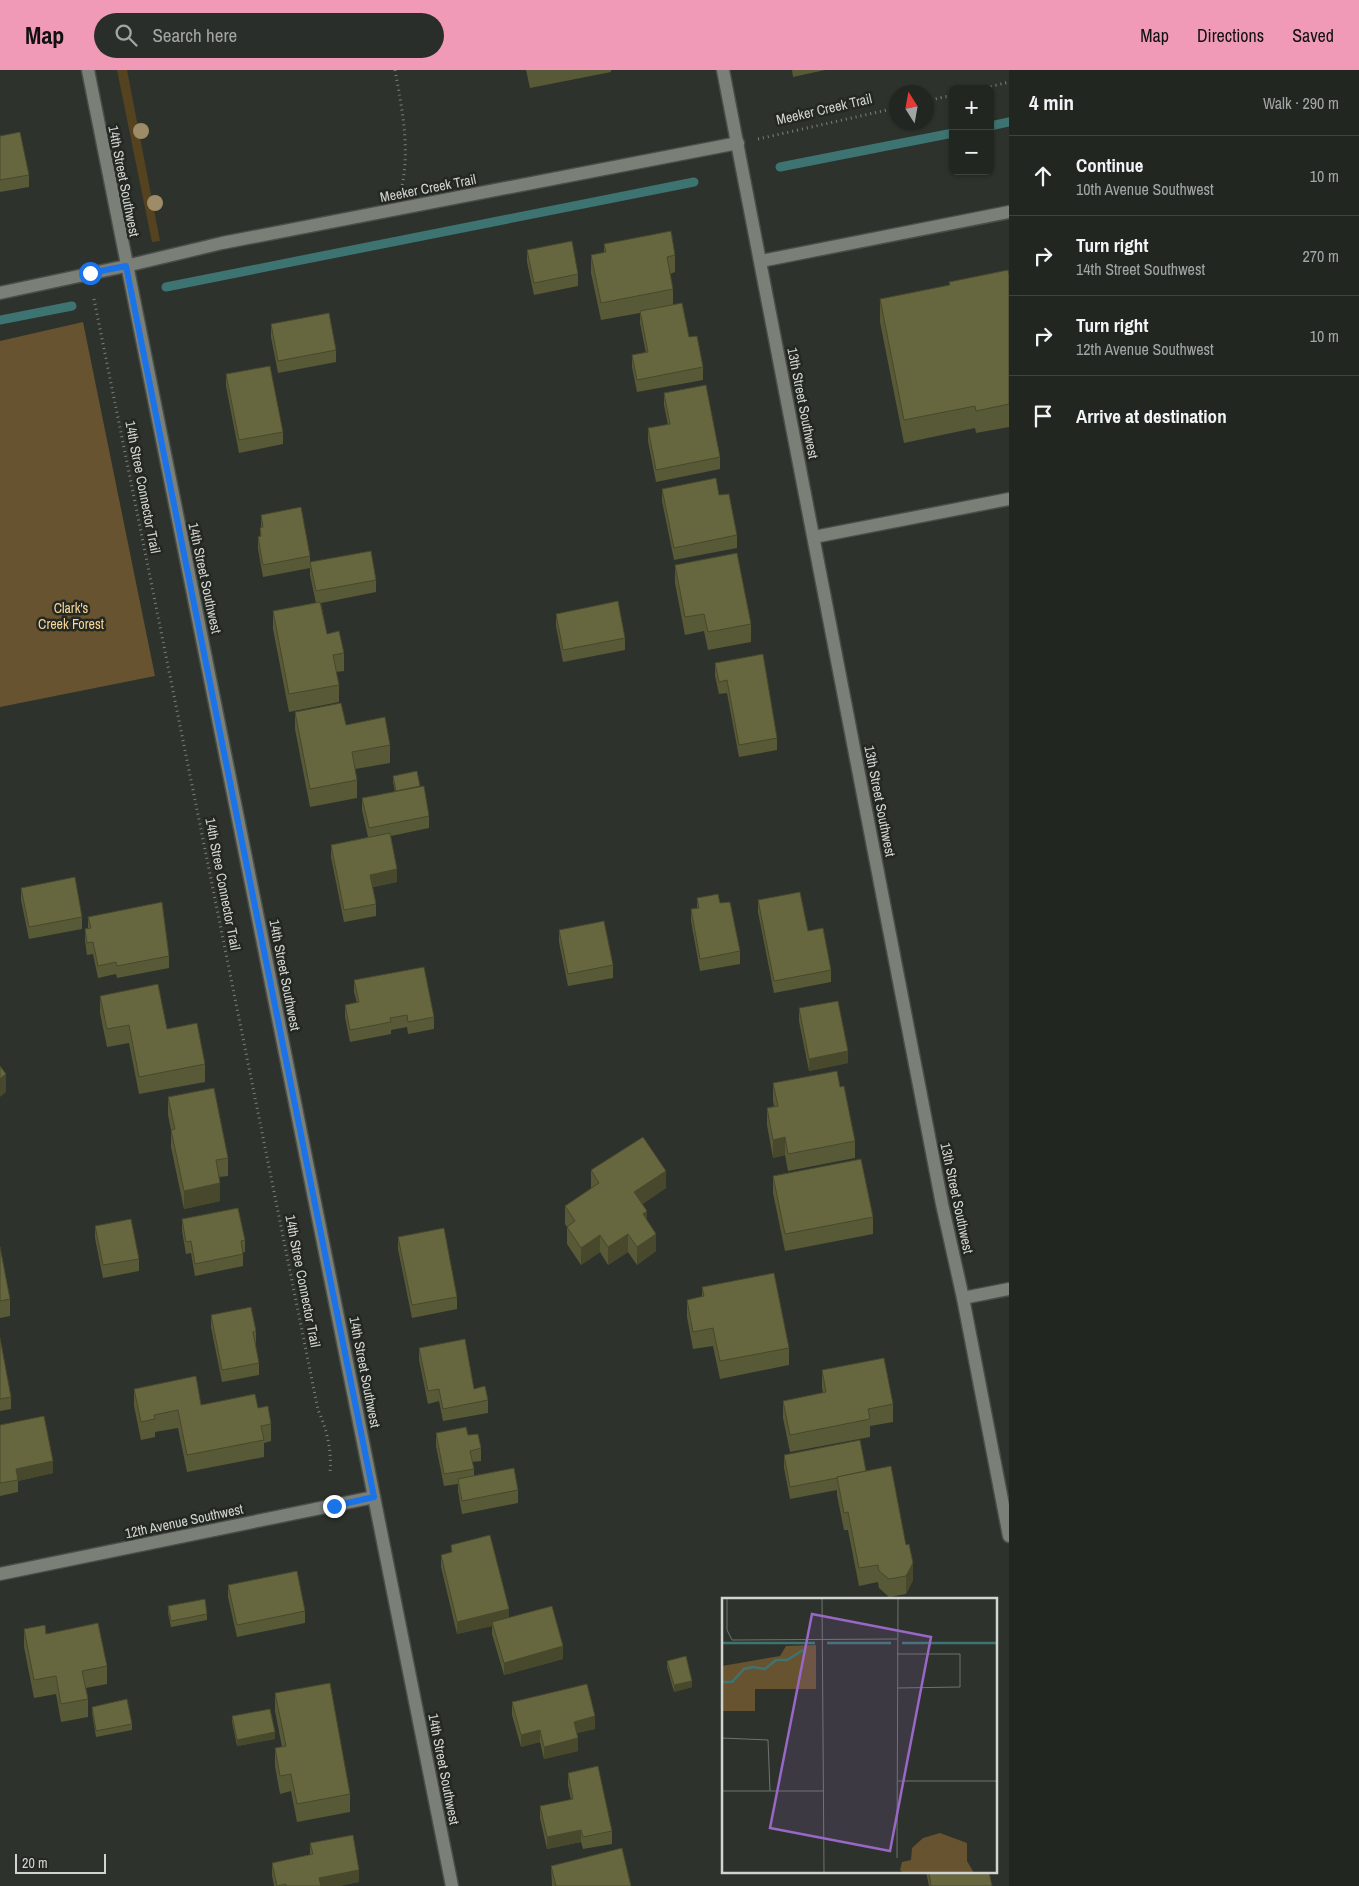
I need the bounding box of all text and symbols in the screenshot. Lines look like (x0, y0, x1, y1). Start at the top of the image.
search box (94, 13, 444, 58)
text: Map (25, 19, 64, 51)
icon: search (112, 21, 140, 49)
text: Search here (152, 22, 237, 48)
text: Map (1140, 23, 1169, 48)
text: Directions (1197, 23, 1264, 48)
text: Saved (1292, 23, 1334, 48)
north arrow (889, 85, 934, 130)
map controls (949, 85, 994, 175)
button: + (949, 85, 994, 130)
text: 4 min (1029, 88, 1074, 117)
street label: Meeker Creek Trail (774, 89, 874, 129)
text: Walk · 290 m (1263, 92, 1339, 114)
street label: 14th Street Southwest (104, 124, 144, 238)
button: − (949, 130, 994, 175)
text: Continue (1076, 152, 1144, 178)
icon: ahead (1029, 162, 1057, 190)
text: 10 m (1310, 165, 1339, 187)
street label: Meeker Creek Trail (378, 170, 478, 206)
text: 10th Avenue Southwest (1076, 178, 1214, 200)
text: Turn right (1076, 232, 1148, 258)
icon: right (1029, 242, 1057, 270)
text: 270 m (1303, 245, 1339, 267)
text: 14th Street Southwest (1076, 258, 1205, 280)
route start (79, 262, 102, 285)
text: Turn right (1076, 312, 1148, 338)
icon: right (1029, 322, 1057, 350)
text: 10 m (1310, 325, 1339, 347)
text: 12th Avenue Southwest (1076, 338, 1214, 360)
street label: 13th Street Southwest (783, 346, 823, 460)
icon: arrive (1029, 402, 1057, 430)
text: Arrive at destination (1076, 403, 1227, 429)
street label: 14th Stree Connector Trail (121, 419, 165, 555)
street label: 14th Street Southwest (184, 521, 226, 635)
park label: Clark's Creek Forest (38, 599, 104, 633)
street label: 13th Street Southwest (860, 744, 900, 858)
street label: 14th Stree Connector Trail (201, 816, 245, 952)
street label: 14th Street Southwest (265, 918, 305, 1032)
street label: 13th Street Southwest (936, 1141, 978, 1255)
street label: 14th Stree Connector Trail (281, 1213, 325, 1349)
street label: 14th Street Southwest (345, 1315, 385, 1429)
route end (323, 1495, 346, 1518)
street label: 12th Avenue Southwest (123, 1500, 245, 1542)
inset map (722, 1598, 996, 1874)
street label: 14th Street Southwest (424, 1712, 464, 1826)
scale bar (15, 1851, 106, 1874)
text: 20 m (22, 1854, 48, 1872)

